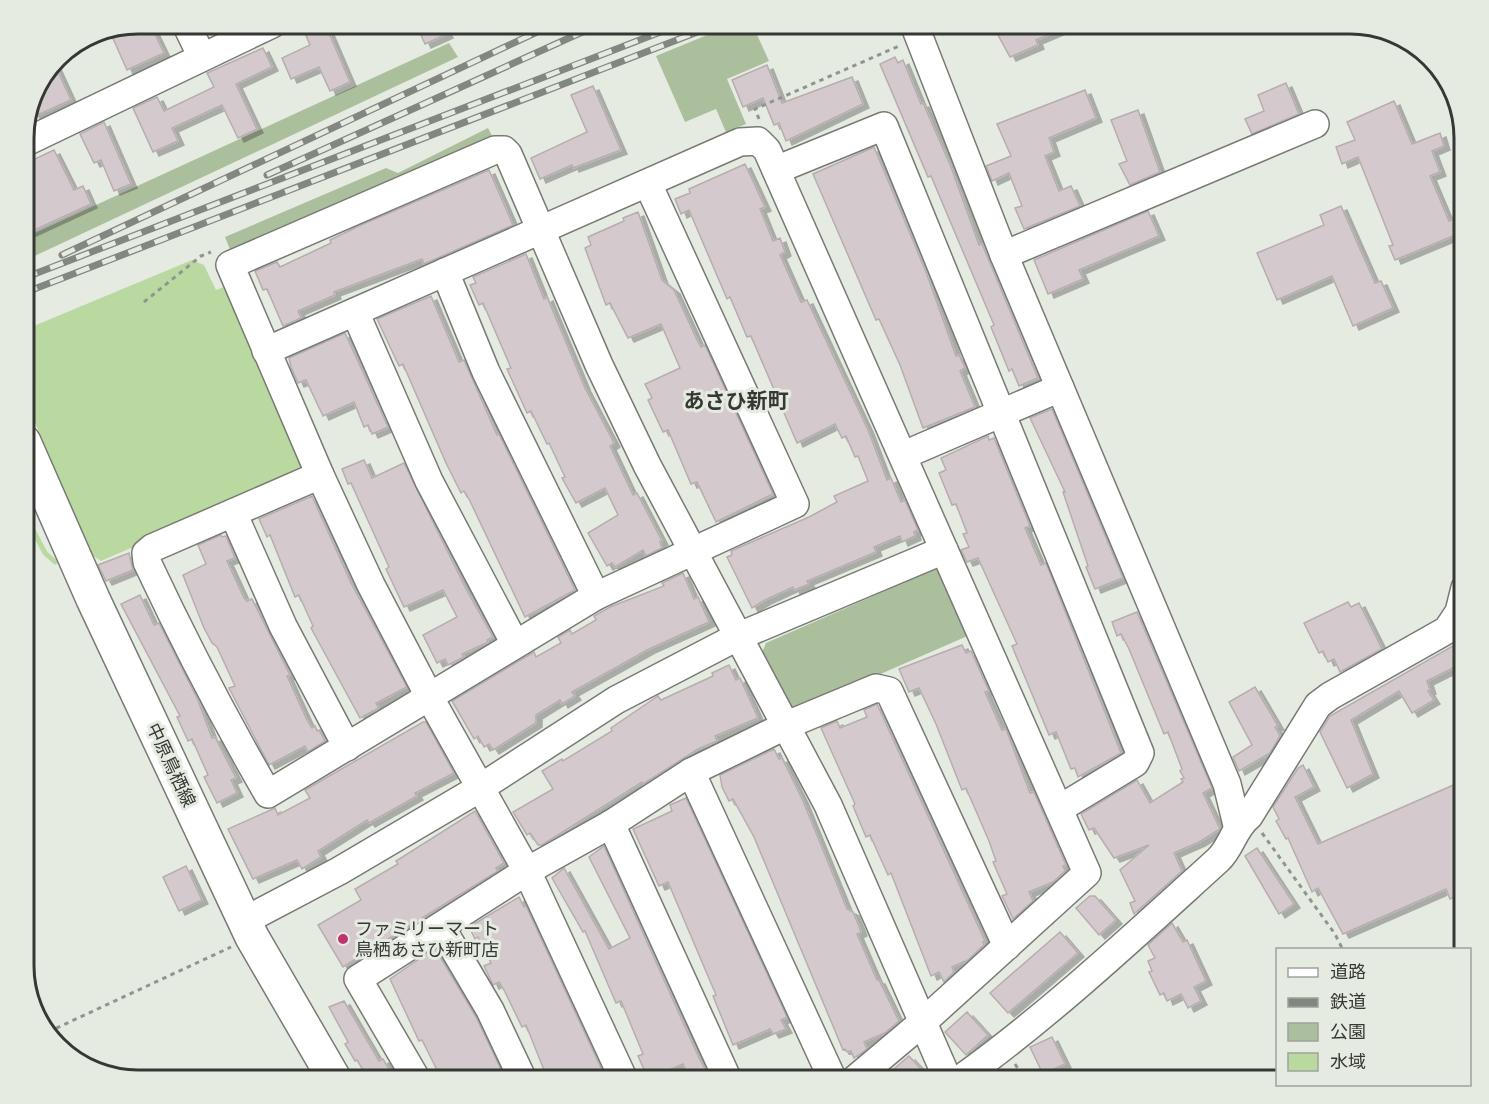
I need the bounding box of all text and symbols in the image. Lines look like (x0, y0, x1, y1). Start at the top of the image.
district label: あさひ新町 (684, 388, 789, 413)
street label: 中原鳥栖線 (143, 720, 200, 810)
place label: ファミリーマート 鳥栖あさひ新町店 (355, 918, 499, 960)
marker: ファミリーマート 鳥栖あさひ新町店 (336, 932, 350, 946)
legend (1276, 948, 1471, 1086)
text: 道路 (1330, 961, 1366, 982)
text: 鉄道 (1330, 991, 1366, 1012)
text: 公園 (1330, 1021, 1366, 1042)
text: 水域 (1330, 1051, 1366, 1072)

